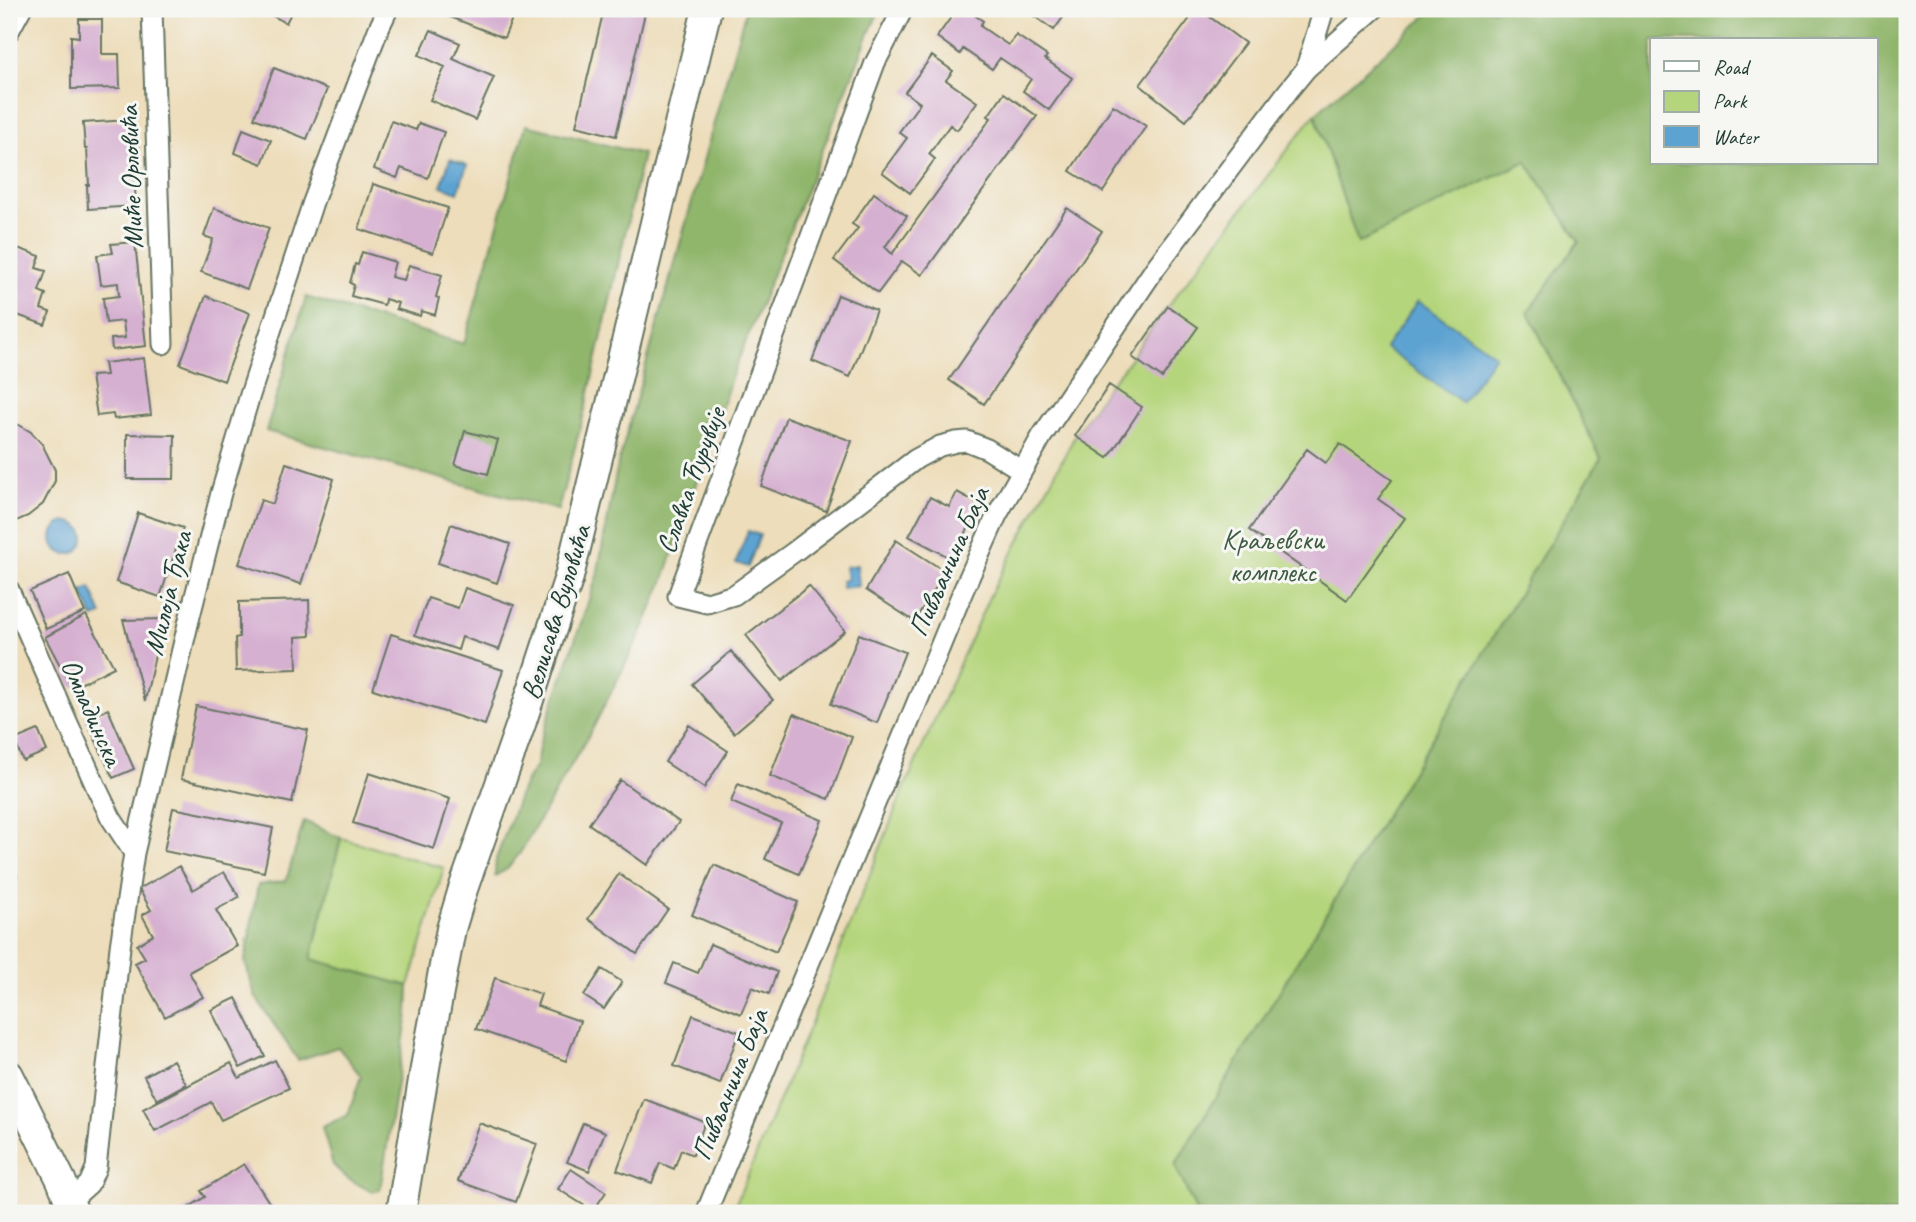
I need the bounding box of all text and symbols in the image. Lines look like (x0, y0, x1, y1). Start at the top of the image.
legend (1650, 38, 1878, 164)
text: Road (1713, 54, 1752, 80)
text: Park (1713, 88, 1748, 114)
street label: Миће Орловића (110, 103, 150, 249)
text: Water (1713, 124, 1760, 150)
street label: Славка Ћурувије (648, 401, 734, 558)
street label: Пивљанина Баја (900, 479, 998, 641)
street label: Велисава Вуловића (512, 519, 599, 704)
park label: Краљевски комплекс (1222, 522, 1326, 589)
street label: Милоја Ђака (135, 526, 200, 659)
street label: Омладинска (53, 653, 133, 774)
street label: Пивљанина Баја (683, 1002, 776, 1165)

